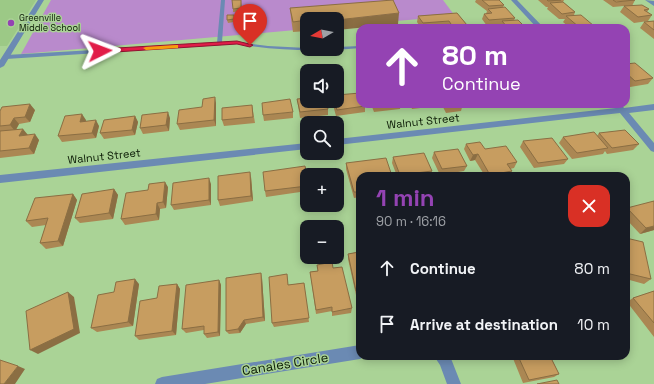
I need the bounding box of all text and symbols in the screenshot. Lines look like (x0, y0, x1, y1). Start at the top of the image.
pin (233, 4, 267, 45)
icon: arrive (239, 10, 261, 32)
place label: Greenville Middle School (19, 12, 80, 34)
north arrow (300, 12, 344, 56)
map controls (300, 12, 344, 264)
marker: Greenville Middle School (6, 18, 16, 28)
position arrow (79, 30, 121, 72)
text: 80 m (442, 37, 508, 73)
icon: ahead (376, 40, 428, 92)
button: sound (300, 64, 344, 108)
text: Continue (442, 72, 521, 95)
street label: Walnut Street (386, 110, 460, 132)
button: search (300, 116, 344, 160)
street label: Walnut Street (67, 145, 141, 167)
button: + (300, 168, 344, 212)
text: 1 min (376, 182, 435, 213)
button: close (568, 185, 610, 227)
text: 90 m · 16:16 (376, 213, 446, 230)
button: − (300, 220, 344, 264)
icon: ahead (376, 257, 398, 279)
text: Continue (410, 259, 476, 278)
text: 80 m (574, 259, 610, 278)
icon: arrive (376, 313, 398, 335)
text: Arrive at destination (410, 315, 558, 334)
text: 10 m (577, 315, 610, 334)
street label: Canales Circle (241, 349, 329, 379)

